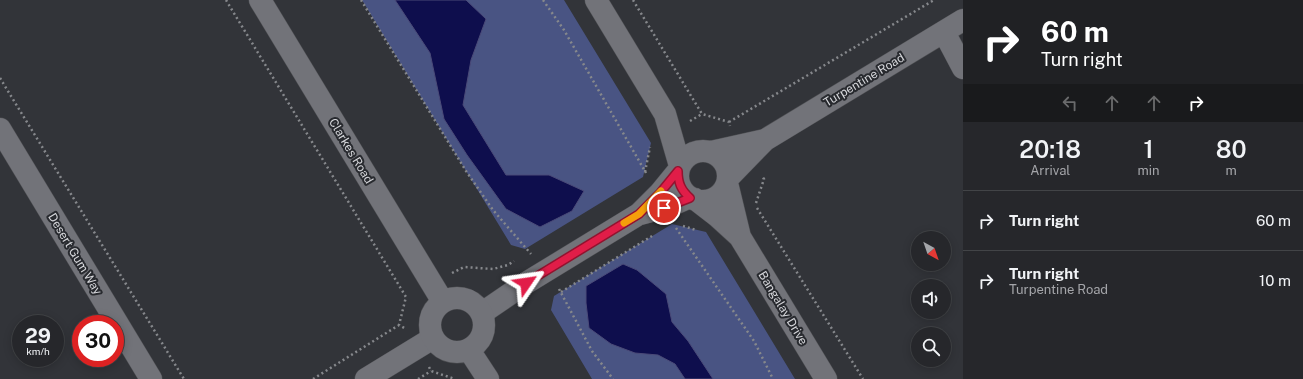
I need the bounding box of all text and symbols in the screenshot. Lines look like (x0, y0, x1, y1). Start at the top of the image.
text: 60 m (1041, 15, 1109, 48)
icon: right (975, 16, 1027, 68)
text: Turn right (1041, 49, 1123, 70)
street label: Turpentine Road (821, 50, 907, 110)
icon: left (1059, 92, 1081, 114)
icon: ahead (1101, 92, 1123, 114)
icon: ahead (1143, 92, 1165, 114)
icon: right (1185, 92, 1207, 114)
street label: Clarkes Road (326, 116, 376, 186)
text: 20:18 (1019, 135, 1081, 163)
text: 1 (1143, 135, 1153, 163)
text: 80 (1216, 135, 1247, 163)
text: Arrival (1030, 163, 1070, 178)
text: min (1137, 163, 1160, 178)
text: m (1226, 163, 1237, 178)
pin (647, 191, 681, 225)
icon: arrive (653, 197, 675, 219)
icon: right (975, 210, 997, 232)
street label: Desert Gum Way (45, 211, 105, 298)
text: Turn right (1009, 212, 1079, 229)
text: 60 m (1256, 212, 1291, 229)
north arrow (911, 231, 951, 271)
map controls (911, 231, 951, 367)
position arrow (505, 262, 547, 304)
text: Turn right (1009, 265, 1079, 282)
street label: Bangalay Drive (755, 269, 811, 348)
icon: right (975, 270, 997, 292)
text: 10 m (1259, 272, 1291, 289)
button: sound (911, 279, 951, 319)
text: Turpentine Road (1009, 282, 1108, 297)
speed limit sign: 30 (72, 315, 124, 367)
text: 29 (25, 324, 51, 348)
button: search (911, 327, 951, 367)
text: km/h (26, 345, 50, 357)

